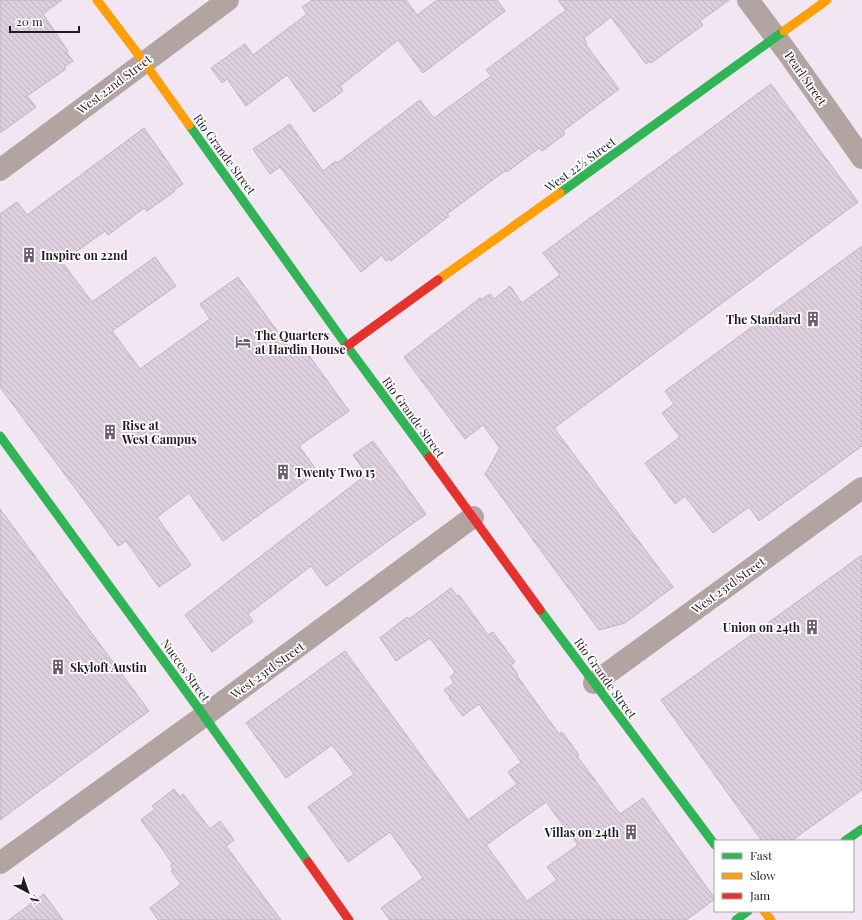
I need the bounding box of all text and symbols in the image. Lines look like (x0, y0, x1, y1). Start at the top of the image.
scale bar (10, 8, 79, 34)
text: 20 m (16, 13, 43, 29)
street label: Pearl Street (781, 48, 831, 109)
street label: West 22nd Street (73, 50, 155, 118)
street label: Rio Grande Street (190, 110, 260, 198)
street label: West 22½ Street (541, 133, 619, 196)
building icon: Inspire on 22nd (20, 246, 38, 264)
place label: Inspire on 22nd (41, 247, 128, 263)
building icon: The Standard (804, 310, 822, 328)
place label: The Standard (726, 311, 801, 327)
place label: The Quarters at Hardin House (255, 327, 345, 357)
hotel icon: The Quarters at Hardin House (234, 333, 252, 351)
street label: Rio Grande Street (379, 373, 449, 461)
place label: Rise at West Campus (121, 417, 197, 447)
building icon: Rise at West Campus (101, 423, 119, 441)
building icon: Twenty Two 15 (274, 463, 292, 481)
place label: Twenty Two 15 (295, 464, 376, 480)
street label: West 23rd Street (687, 553, 768, 618)
building icon: Union on 24th (803, 618, 821, 636)
place label: Union on 24th (723, 619, 801, 635)
street label: Rio Grande Street (571, 634, 641, 722)
street label: Nueces Street (158, 635, 215, 705)
street label: West 23rd Street (226, 638, 307, 703)
building icon: Skyloft Austin (49, 658, 67, 676)
place label: Skyloft Austin (70, 659, 147, 675)
building icon: Villas on 24th (622, 823, 640, 841)
place label: Villas on 24th (543, 824, 620, 840)
legend (714, 840, 854, 912)
text: Fast (750, 847, 773, 863)
text: Slow (750, 867, 776, 883)
north arrow (8, 872, 48, 912)
text: Jam (749, 887, 771, 903)
text: N (27, 892, 43, 908)

